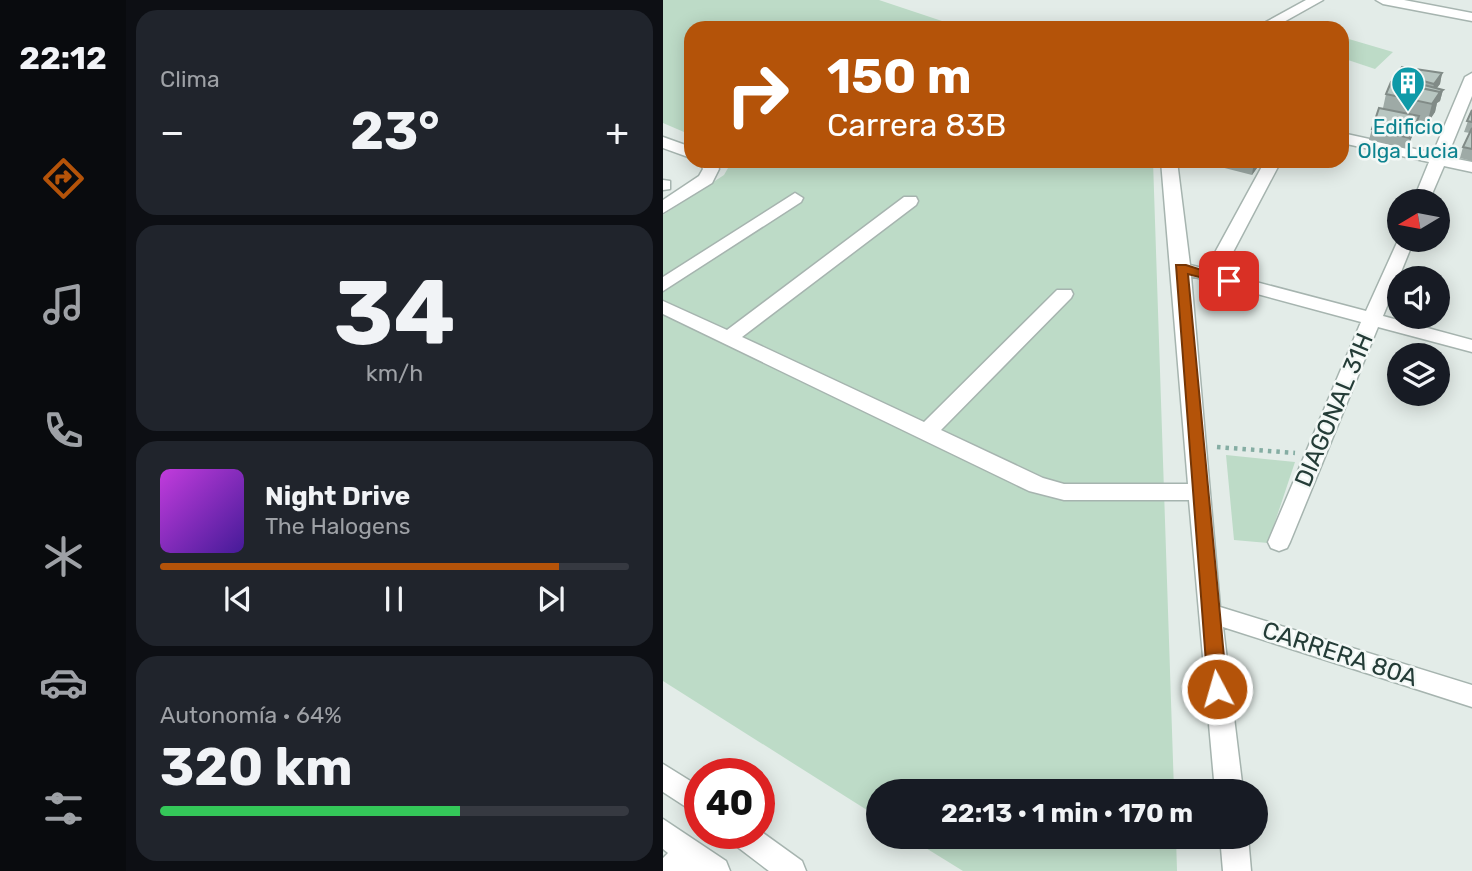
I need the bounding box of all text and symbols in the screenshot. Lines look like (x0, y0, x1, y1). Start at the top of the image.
text: 22:12 (19, 39, 107, 77)
text: 150 m (827, 47, 972, 105)
icon: right (712, 49, 803, 140)
building icon: Edificio Olga Lucia (1389, 64, 1427, 113)
text: Clima (160, 65, 220, 93)
text: 23° (350, 100, 440, 162)
text: Carrera 83B (827, 106, 1006, 144)
text: − (160, 109, 185, 155)
text: + (605, 109, 629, 155)
place label: Edificio Olga Lucia (1358, 114, 1458, 163)
icon: directions (39, 154, 88, 203)
north arrow (1387, 189, 1451, 252)
map controls (1387, 189, 1450, 406)
pin (1199, 251, 1259, 311)
text: 34 (333, 259, 456, 367)
icon: arrive (1210, 262, 1248, 300)
button: sound (1387, 266, 1450, 329)
icon: music (39, 280, 88, 329)
street label: DIAGONAL 31H (1289, 329, 1379, 491)
button: layers (1387, 343, 1450, 406)
text: km/h (366, 359, 423, 387)
icon: phone (39, 406, 88, 455)
text: Night Drive (265, 481, 410, 512)
text: The Halogens (265, 512, 411, 540)
icon: climate (39, 532, 88, 581)
icon: previous (219, 580, 257, 618)
icon: pause (375, 580, 413, 618)
icon: next (532, 580, 570, 618)
street label: CARRERA 80A (1259, 616, 1421, 692)
position arrow (1180, 652, 1254, 726)
icon: car (39, 658, 88, 707)
text: Autonomía · 64% (160, 701, 342, 729)
text: 320 km (160, 736, 353, 798)
speed limit sign: 40 (684, 758, 775, 849)
icon: filters (39, 784, 88, 833)
text: 22:13 · 1 min · 170 m (941, 798, 1193, 829)

